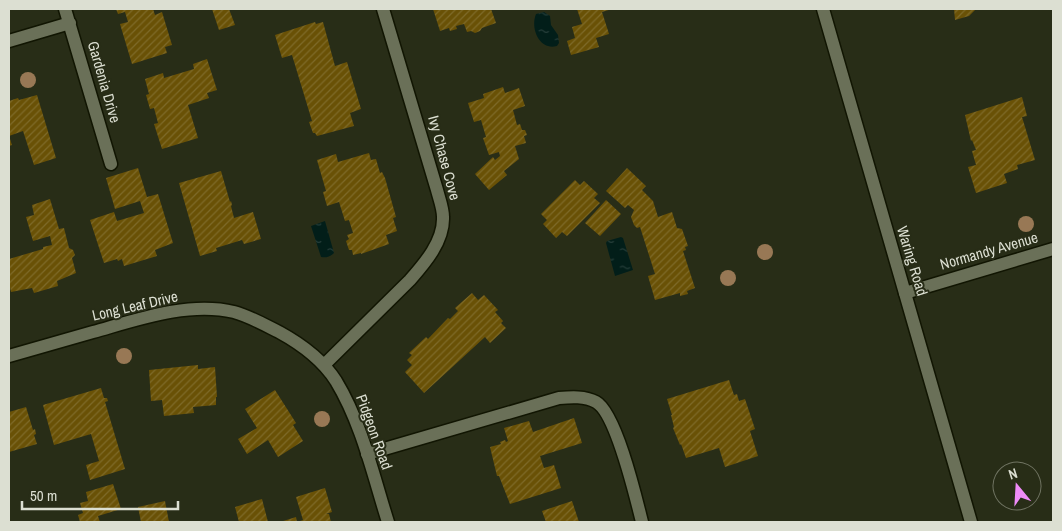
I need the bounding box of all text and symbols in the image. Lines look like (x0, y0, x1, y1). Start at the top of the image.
street label: Gardenia Drive (83, 39, 126, 125)
street label: Ivy Chase Cove (423, 113, 466, 203)
street label: Waring Road (892, 223, 933, 298)
street label: Normandy Avenue (937, 226, 1040, 275)
street label: Long Leaf Drive (90, 285, 180, 326)
street label: Pidgeon Road (351, 391, 398, 472)
north arrow (992, 461, 1042, 511)
text: N (1006, 464, 1020, 483)
scale bar (22, 478, 179, 510)
text: 50 m (30, 485, 57, 506)

